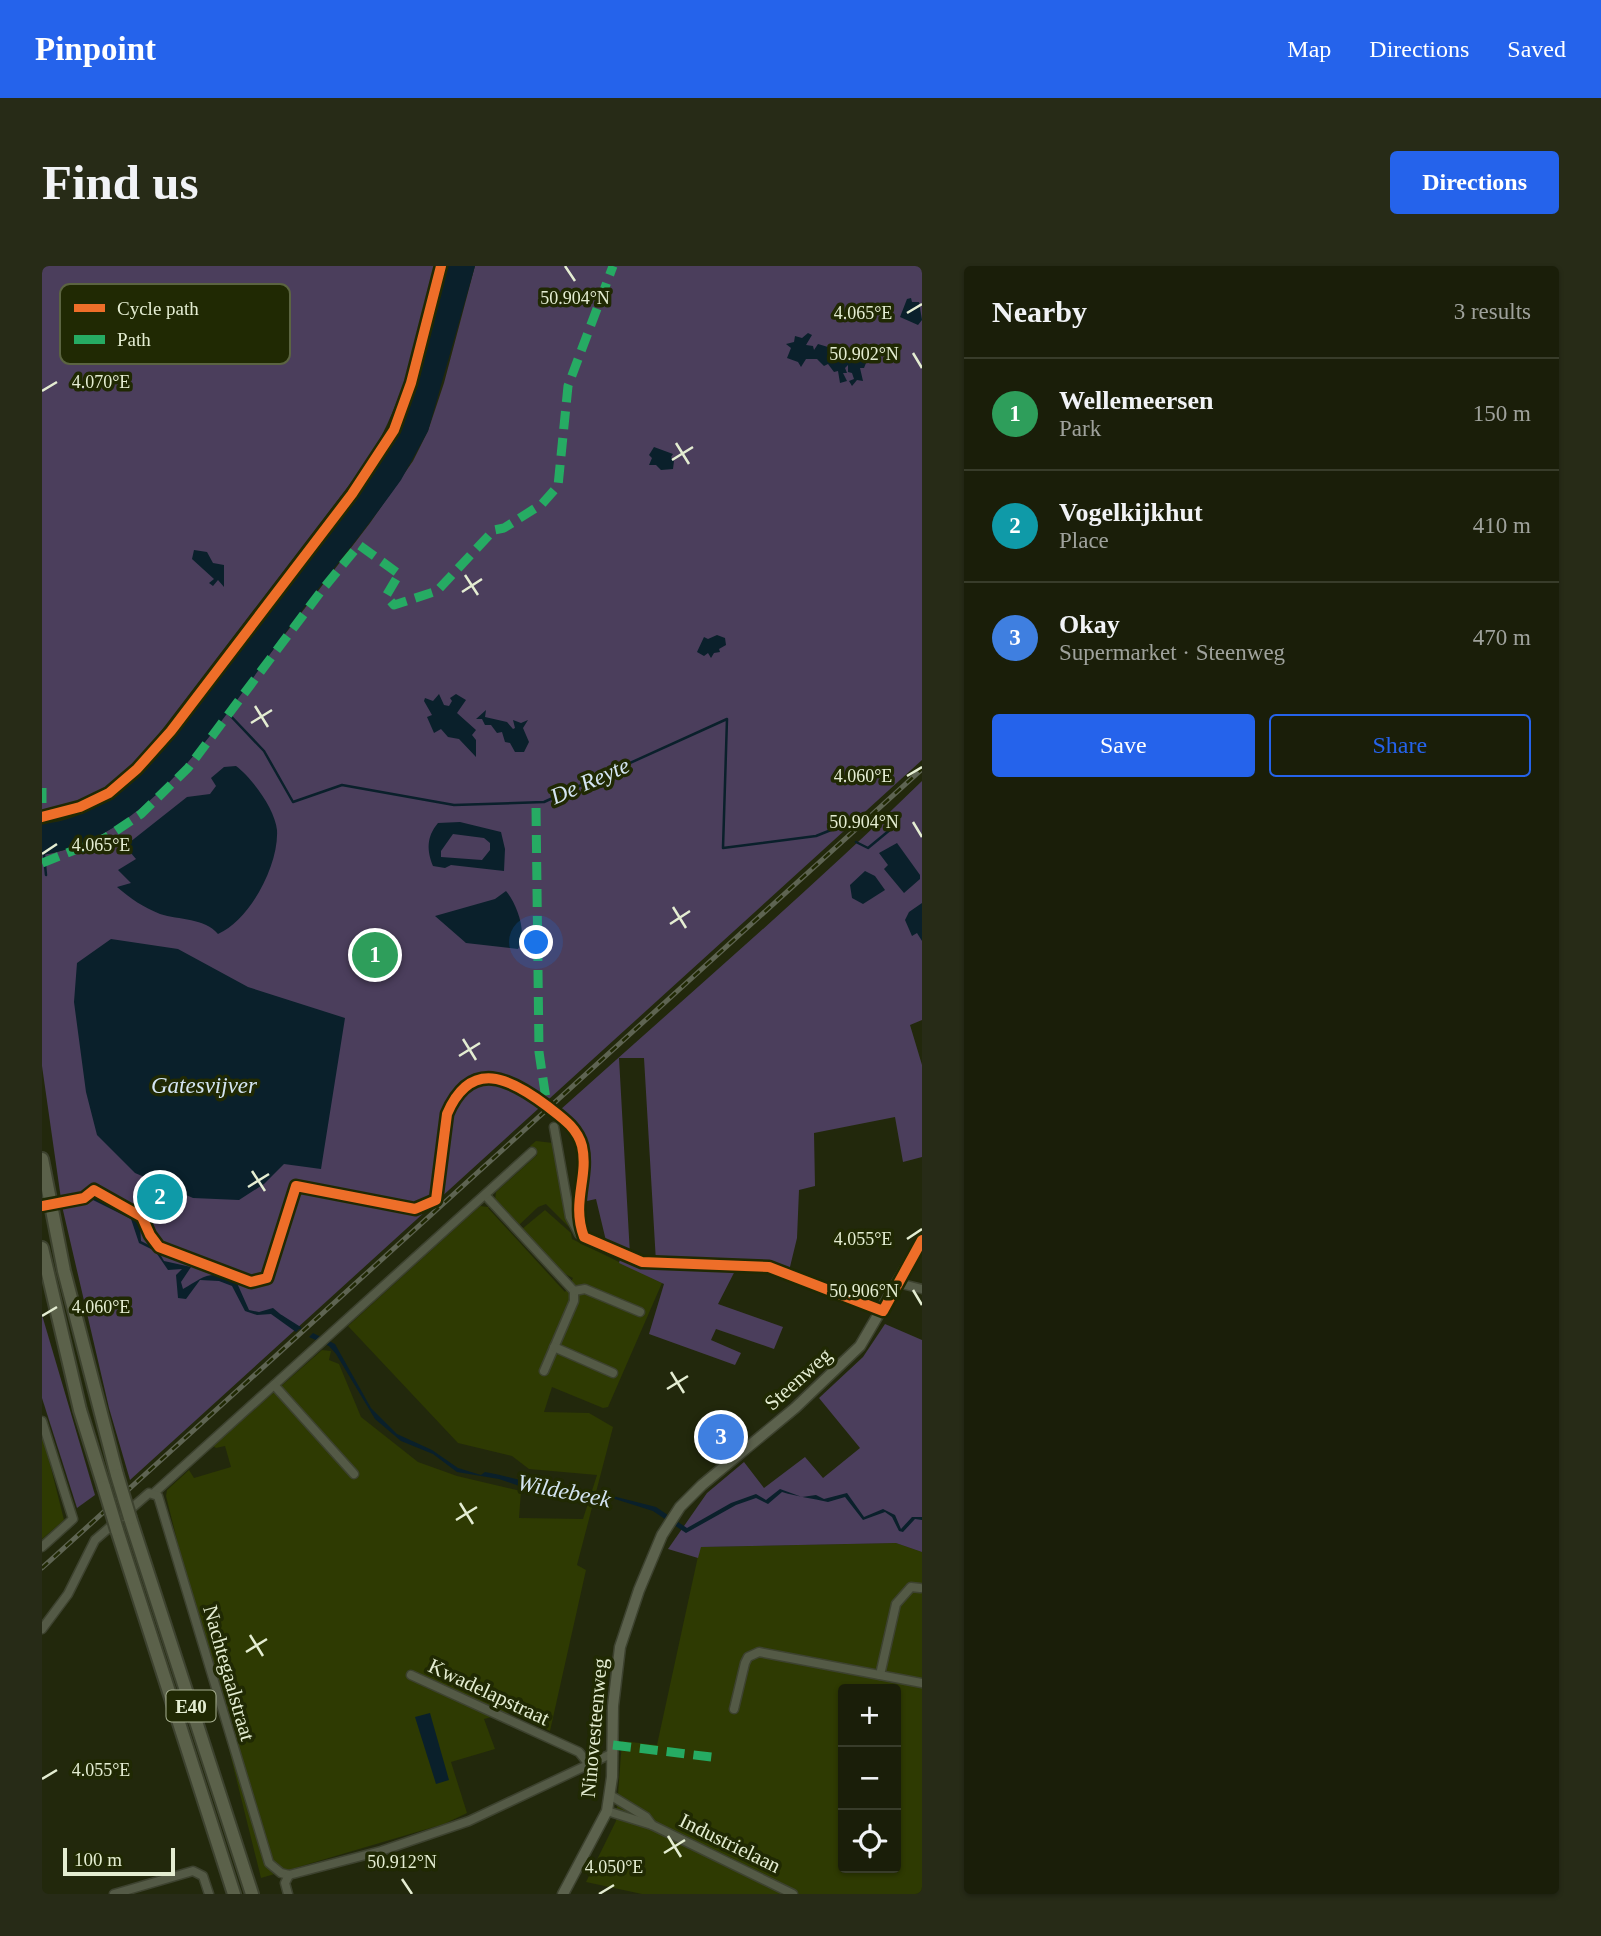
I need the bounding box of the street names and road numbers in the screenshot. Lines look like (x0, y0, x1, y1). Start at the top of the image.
street label: Steenweg (760, 1342, 837, 1415)
street label: Nachtegaalstraat (198, 1602, 260, 1744)
street label: Kwadelapstraat (425, 1654, 553, 1731)
street label: Ninovesteenweg (576, 1657, 612, 1799)
road number: E40 (166, 1690, 216, 1722)
street label: Industrielaan (675, 1808, 785, 1878)

